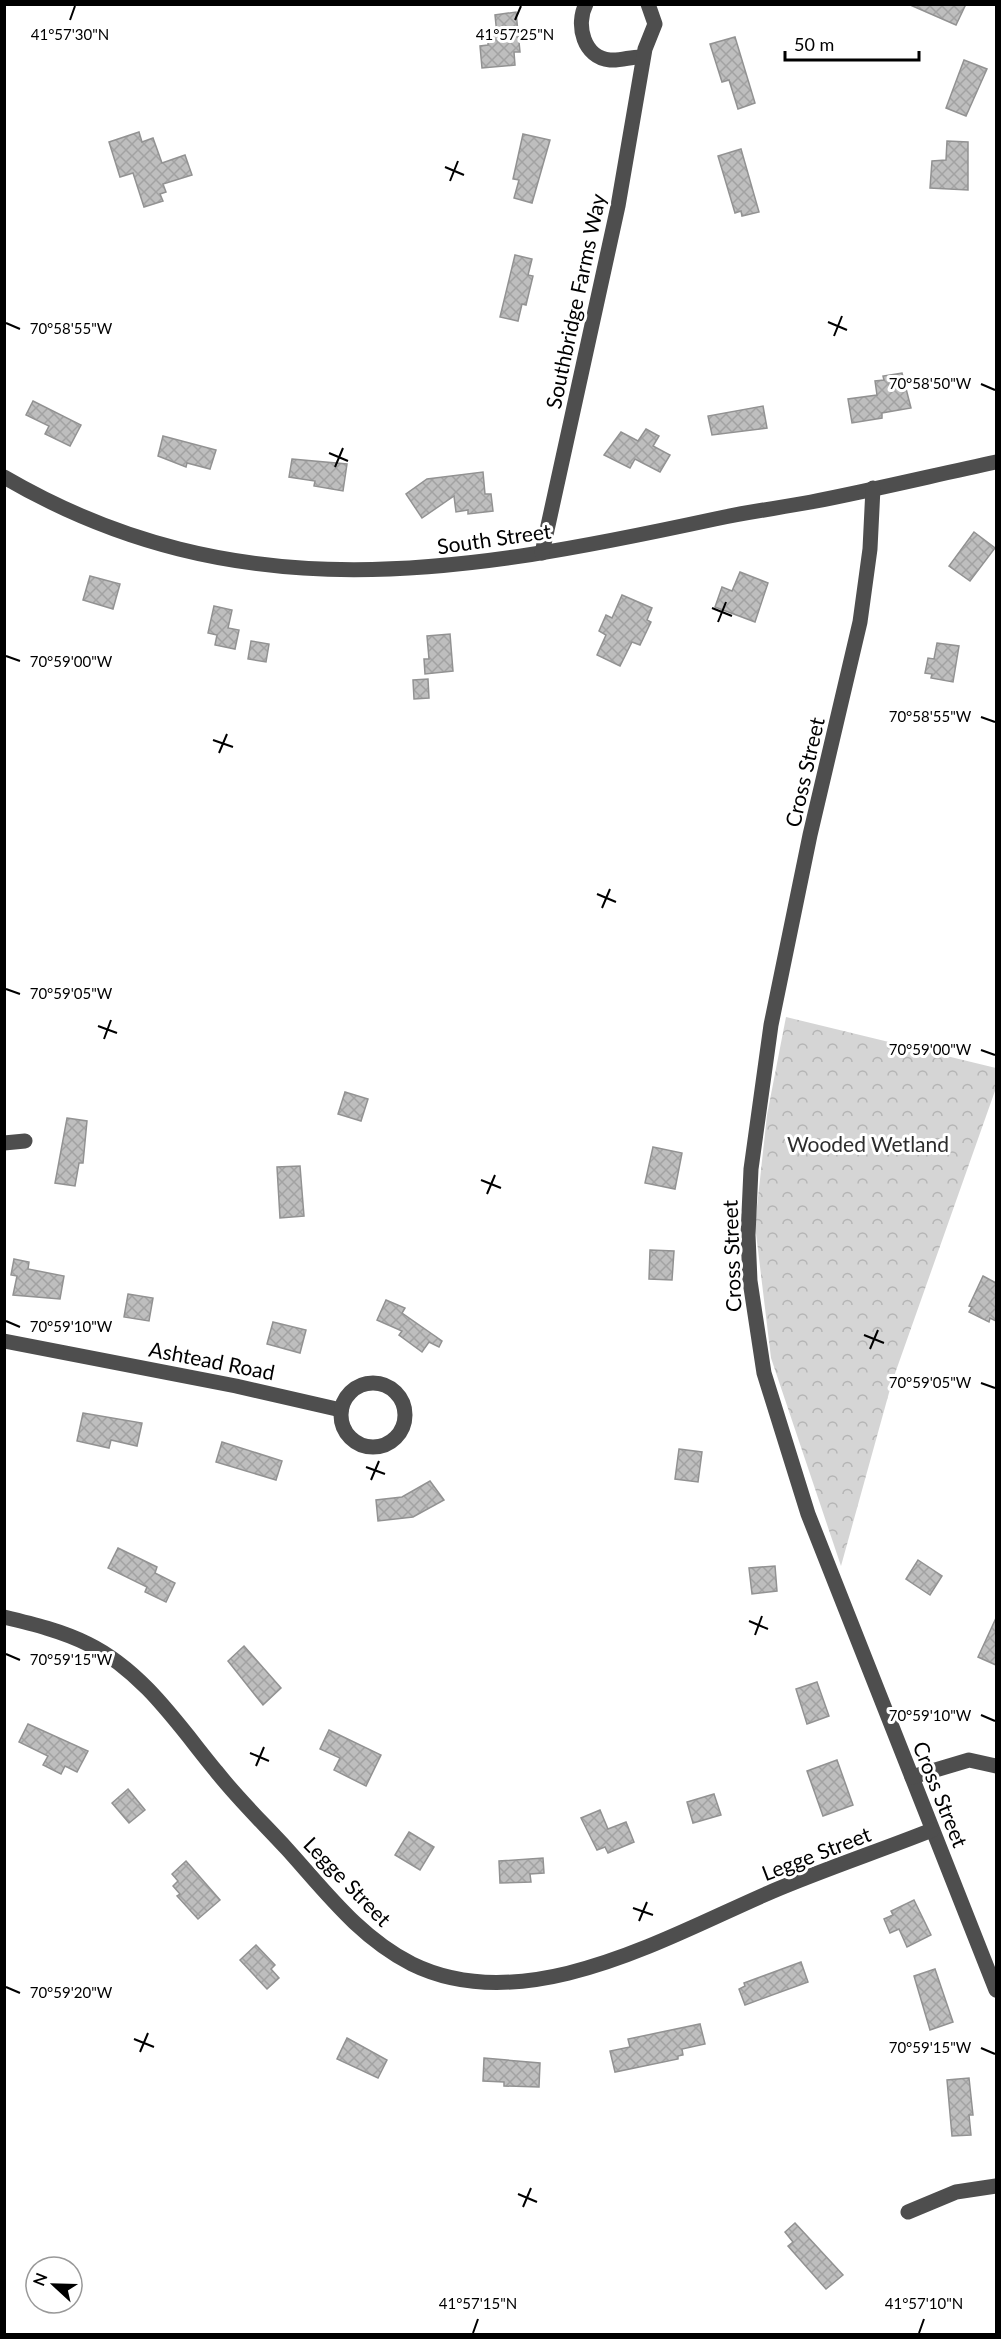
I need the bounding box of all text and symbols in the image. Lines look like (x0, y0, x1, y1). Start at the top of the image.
scale bar (785, 24, 918, 62)
text: 41°57'30"N (31, 25, 109, 43)
text: 41°57'25"N (476, 25, 554, 43)
text: 50 m (794, 33, 834, 55)
street label: Southbridge Farms Way (540, 191, 610, 411)
text: 70°58'55"W (30, 319, 113, 337)
text: 70°58'50"W (889, 374, 972, 392)
street label: South Street (435, 518, 553, 558)
text: 70°59'00"W (30, 652, 113, 670)
text: 70°58'55"W (889, 707, 972, 725)
street label: Cross Street (779, 714, 829, 829)
text: 70°59'05"W (30, 984, 113, 1002)
text: 70°59'00"W (889, 1040, 972, 1058)
park label: Wooded Wetland (787, 1131, 949, 1156)
street label: Cross Street (717, 1199, 745, 1312)
text: 70°59'10"W (30, 1317, 113, 1335)
street label: Ashtead Road (147, 1336, 277, 1384)
text: 70°59'05"W (889, 1373, 972, 1391)
text: 70°59'15"W (30, 1650, 113, 1668)
text: 70°59'10"W (889, 1706, 972, 1724)
street label: Cross Street (908, 1737, 974, 1851)
street label: Legge Street (758, 1821, 874, 1885)
street label: Legge Street (299, 1831, 397, 1931)
text: 70°59'20"W (30, 1983, 113, 2001)
text: 70°59'15"W (889, 2038, 972, 2056)
north arrow (24, 2255, 84, 2315)
text: N (29, 2270, 51, 2288)
text: 41°57'15"N (439, 2294, 517, 2312)
text: 41°57'10"N (885, 2294, 963, 2312)

